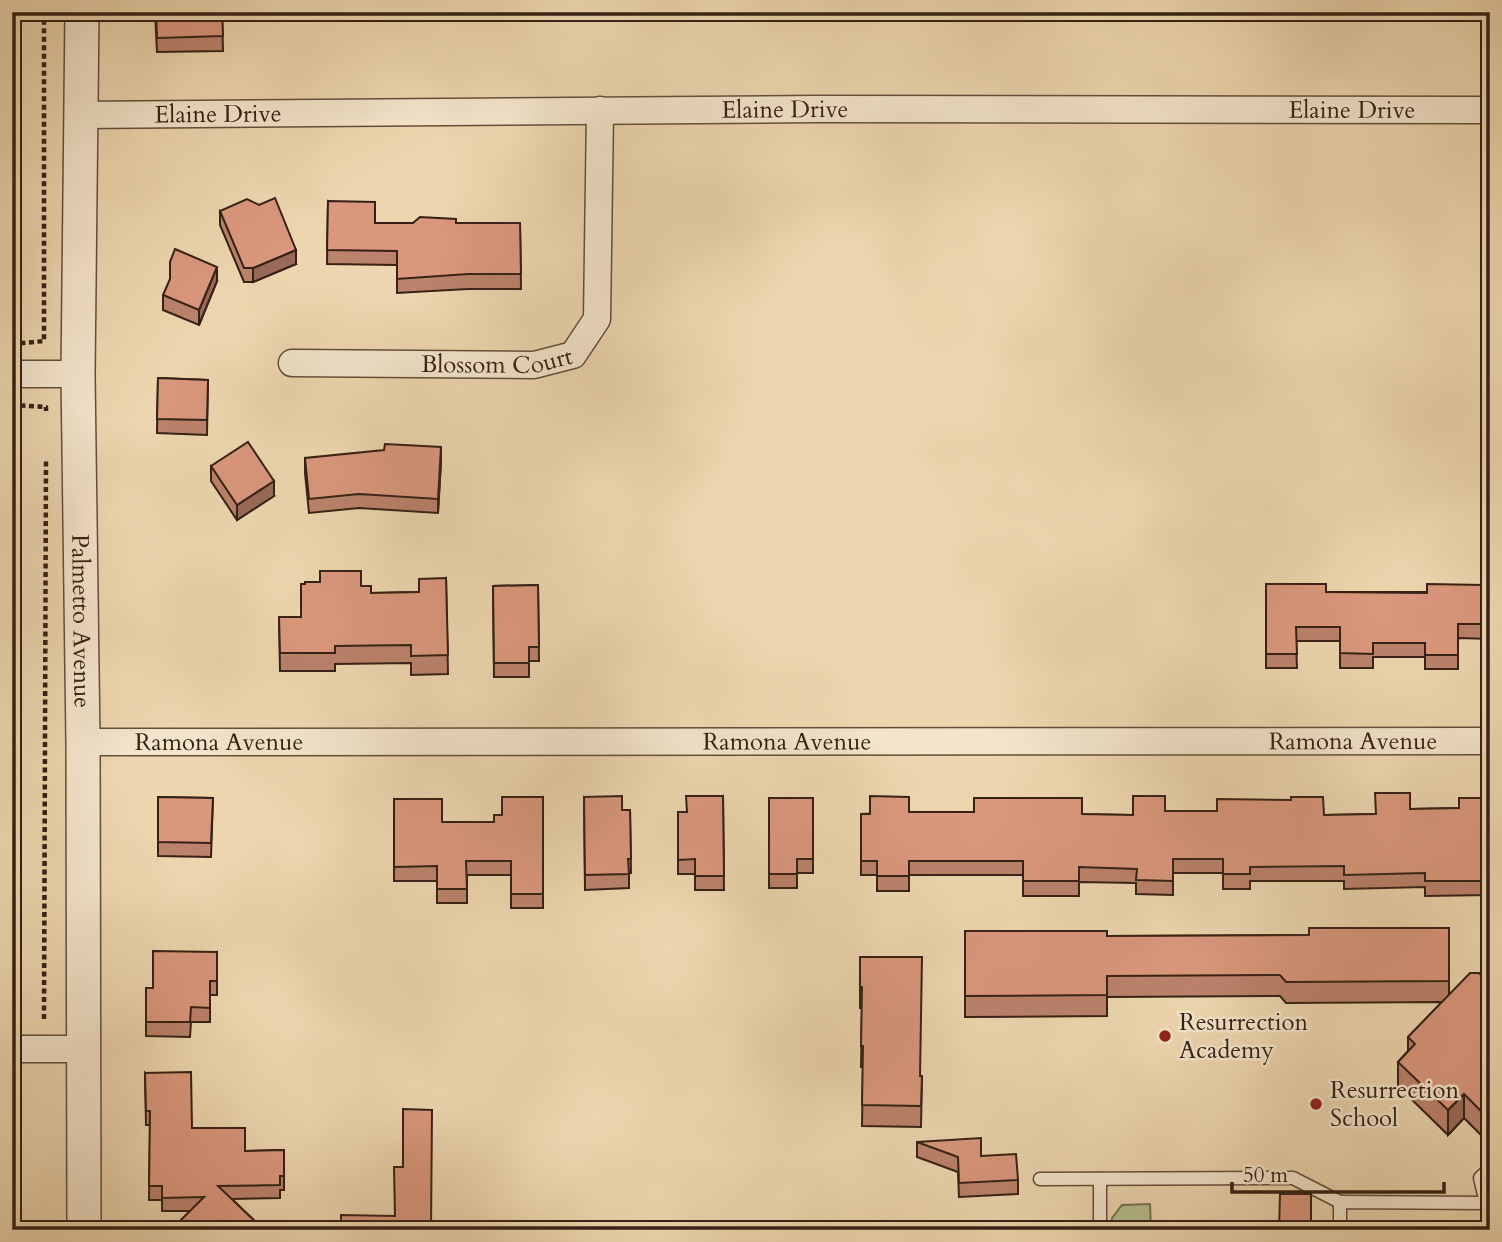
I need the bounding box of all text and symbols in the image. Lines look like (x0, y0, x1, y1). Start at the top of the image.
street label: Elaine Drive (721, 92, 849, 126)
street label: Elaine Drive (1288, 93, 1416, 126)
street label: Elaine Drive (154, 97, 282, 131)
street label: Blossom Court (421, 339, 576, 382)
street label: Palmetto Avenue (64, 534, 99, 708)
street label: Ramona Avenue (135, 725, 303, 758)
street label: Ramona Avenue (703, 725, 871, 758)
street label: Ramona Avenue (1269, 725, 1437, 758)
place label: Resurrection Academy (1179, 1006, 1308, 1067)
marker: Resurrection Academy (1157, 1028, 1173, 1044)
place label: Resurrection School (1330, 1074, 1459, 1135)
marker: Resurrection School (1308, 1096, 1324, 1112)
scale bar (1232, 1151, 1444, 1195)
text: 50 m (1243, 1161, 1288, 1190)

